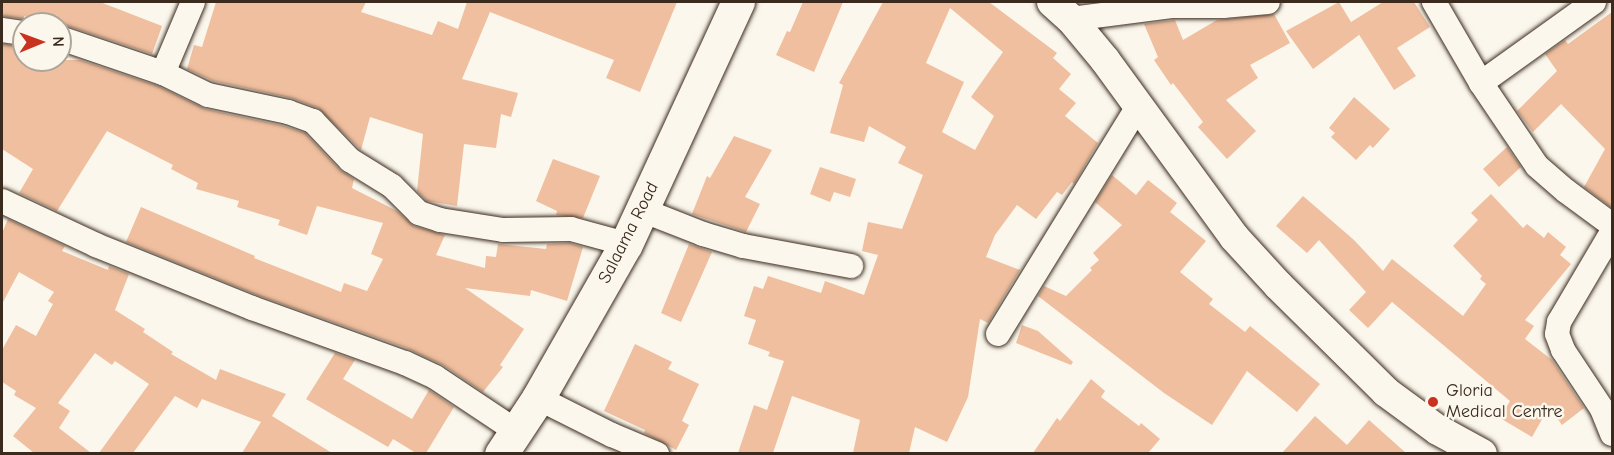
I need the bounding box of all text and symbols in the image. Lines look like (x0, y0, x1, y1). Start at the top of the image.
north arrow (12, 12, 72, 72)
text: N (49, 36, 67, 47)
street label: Salaama Road (594, 179, 664, 287)
place label: Gloria Medical Centre (1446, 381, 1563, 424)
marker: Gloria Medical Centre (1424, 393, 1442, 411)

